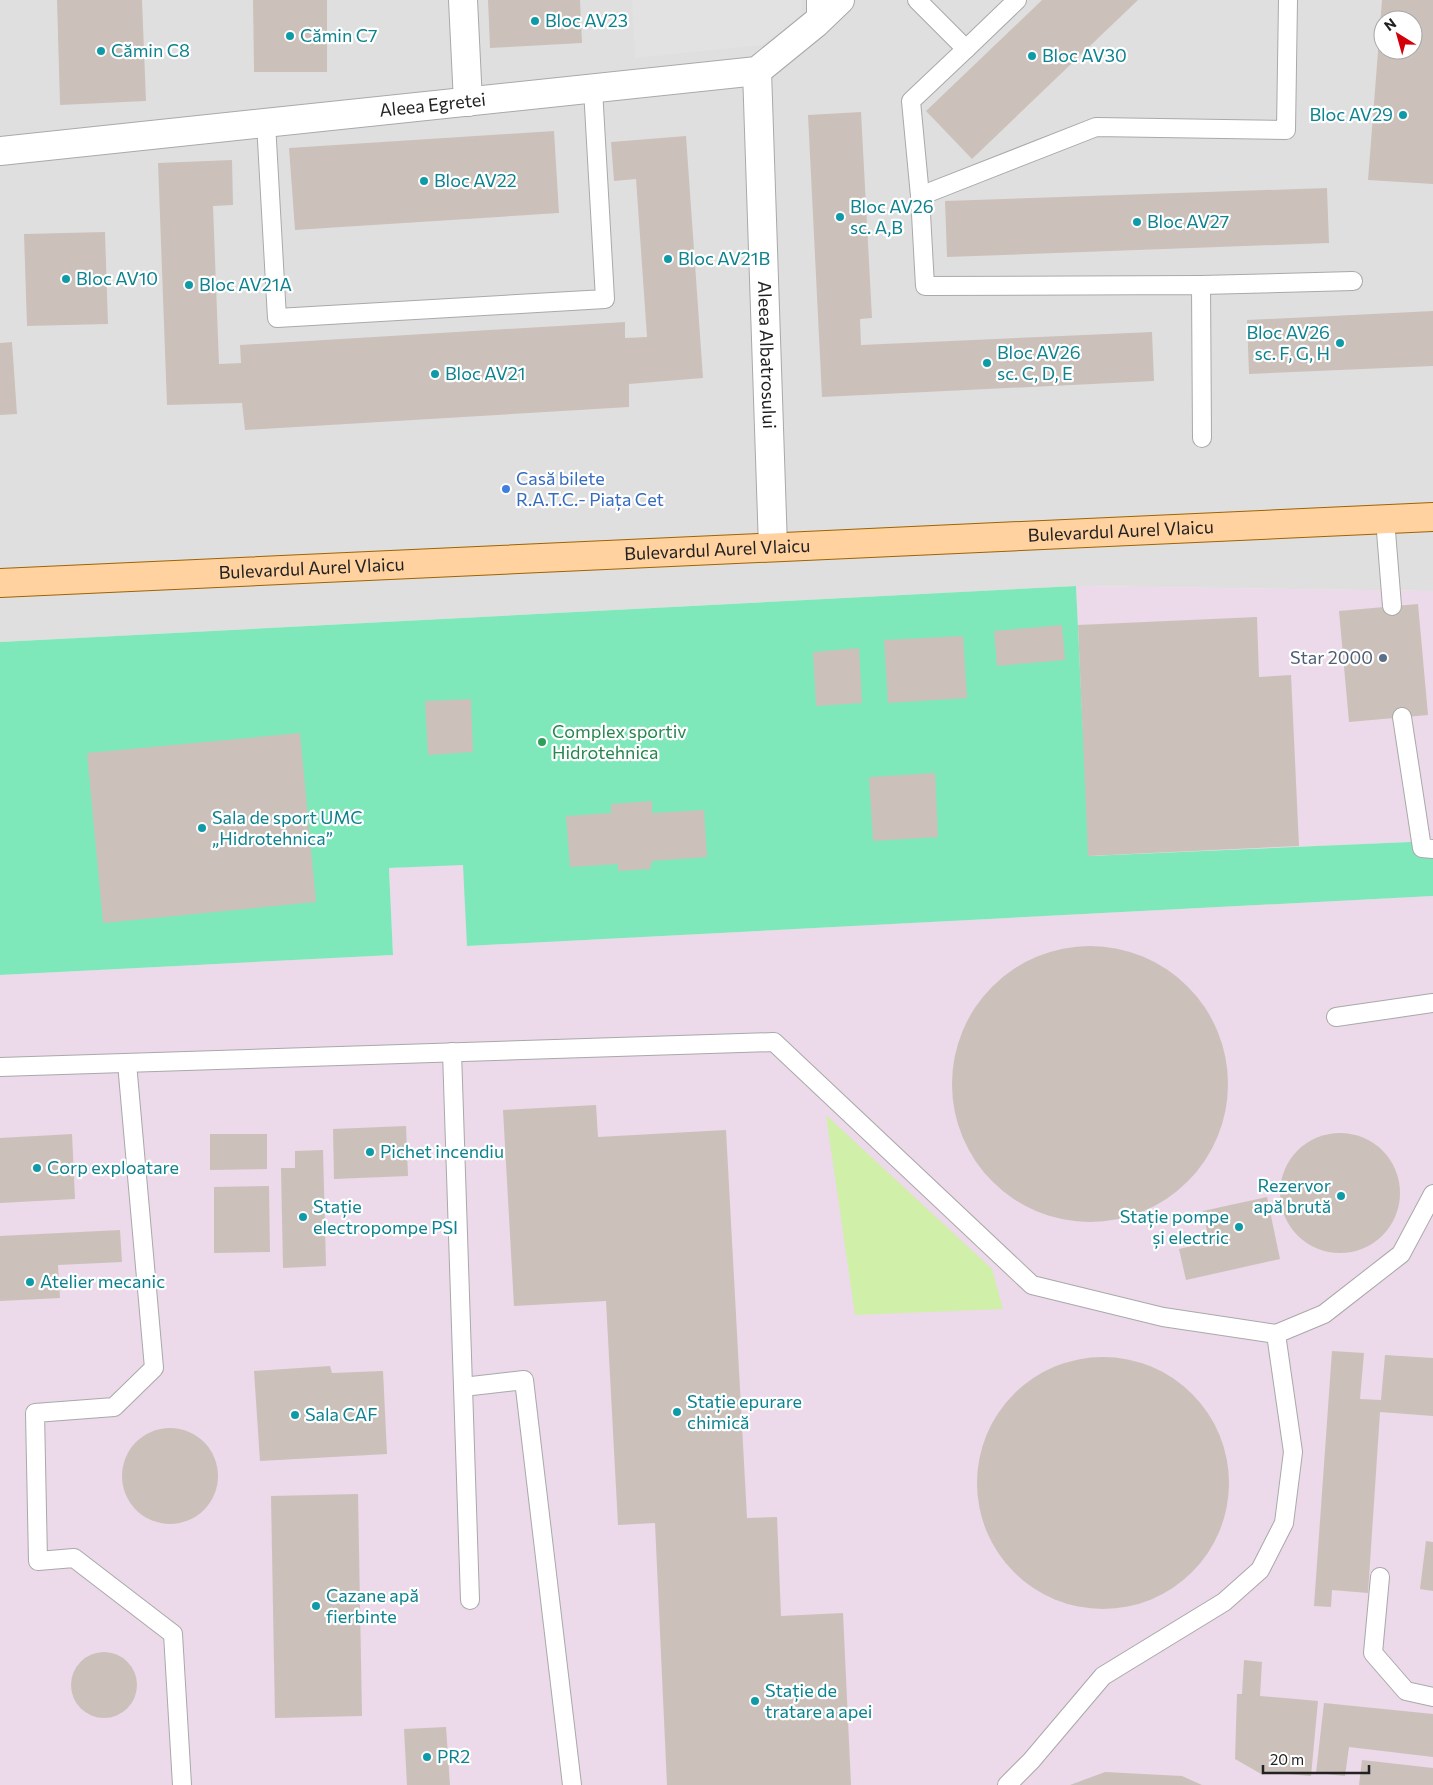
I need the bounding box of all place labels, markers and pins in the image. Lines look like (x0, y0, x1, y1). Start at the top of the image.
place label: Bloc AV23 (545, 9, 628, 31)
marker: Bloc AV23 (529, 15, 541, 27)
place label: Cămin C7 (300, 24, 378, 46)
marker: Cămin C7 (284, 30, 296, 42)
place label: Cămin C8 (111, 39, 190, 61)
place label: Bloc AV30 (1042, 44, 1127, 66)
marker: Cămin C8 (95, 45, 107, 57)
marker: Bloc AV30 (1026, 50, 1038, 62)
place label: Bloc AV29 (1309, 103, 1393, 125)
marker: Bloc AV29 (1397, 109, 1409, 121)
place label: Bloc AV22 (434, 169, 517, 191)
marker: Bloc AV22 (418, 175, 430, 187)
place label: Bloc AV26 sc. A,B (850, 195, 934, 238)
place label: Bloc AV27 (1147, 210, 1229, 232)
marker: Bloc AV26 sc. A,B (834, 211, 846, 223)
marker: Bloc AV27 (1131, 216, 1143, 228)
place label: Bloc AV21B (678, 247, 770, 269)
marker: Bloc AV21B (662, 253, 674, 265)
place label: Bloc AV10 (76, 267, 158, 289)
marker: Bloc AV10 (60, 273, 72, 285)
place label: Bloc AV21A (199, 273, 292, 295)
marker: Bloc AV21A (183, 279, 195, 291)
place label: Bloc AV26 sc. F, G, H (1246, 321, 1330, 364)
marker: Bloc AV26 sc. F, G, H (1334, 337, 1346, 349)
place label: Bloc AV26 sc. C, D, E (997, 341, 1081, 384)
marker: Bloc AV26 sc. C, D, E (981, 357, 993, 369)
place label: Bloc AV21 (445, 362, 525, 384)
marker: Bloc AV21 (429, 368, 441, 380)
place label: Casă bilete R.A.T.C.- Piața Cet (516, 467, 664, 511)
marker: Casă bilete R.A.T.C.- Piața Cet (500, 483, 512, 495)
place label: Star 2000 (1290, 646, 1373, 668)
marker: Star 2000 (1377, 652, 1389, 664)
place label: Complex sportiv Hidrotehnica (552, 720, 687, 763)
marker: Complex sportiv Hidrotehnica (536, 736, 548, 748)
place label: Sala de sport UMC „Hidrotehnica” (212, 806, 363, 849)
marker: Sala de sport UMC „Hidrotehnica” (196, 822, 208, 834)
place label: Pichet incendiu (380, 1140, 504, 1162)
marker: Pichet incendiu (364, 1146, 376, 1158)
place label: Corp exploatare (47, 1156, 179, 1178)
marker: Corp exploatare (31, 1162, 43, 1174)
place label: Rezervor apă brută (1254, 1174, 1331, 1217)
marker: Rezervor apă brută (1335, 1190, 1347, 1202)
place label: Stație electropompe PSI (313, 1195, 458, 1238)
place label: Stație pompe și electric (1120, 1205, 1229, 1249)
marker: Stație electropompe PSI (297, 1211, 309, 1223)
marker: Stație pompe și electric (1233, 1221, 1245, 1233)
place label: Atelier mecanic (40, 1270, 165, 1292)
marker: Atelier mecanic (24, 1276, 36, 1288)
place label: Stație epurare chimică (687, 1390, 802, 1433)
place label: Sala CAF (305, 1403, 377, 1425)
marker: Stație epurare chimică (671, 1406, 683, 1418)
marker: Sala CAF (289, 1409, 301, 1421)
place label: Cazane apă fierbinte (326, 1584, 419, 1627)
marker: Cazane apă fierbinte (310, 1600, 322, 1612)
place label: Stație de tratare a apei (765, 1679, 872, 1722)
marker: Stație de tratare a apei (749, 1695, 761, 1707)
place label: PR2 (437, 1745, 470, 1767)
marker: PR2 (421, 1751, 433, 1763)

